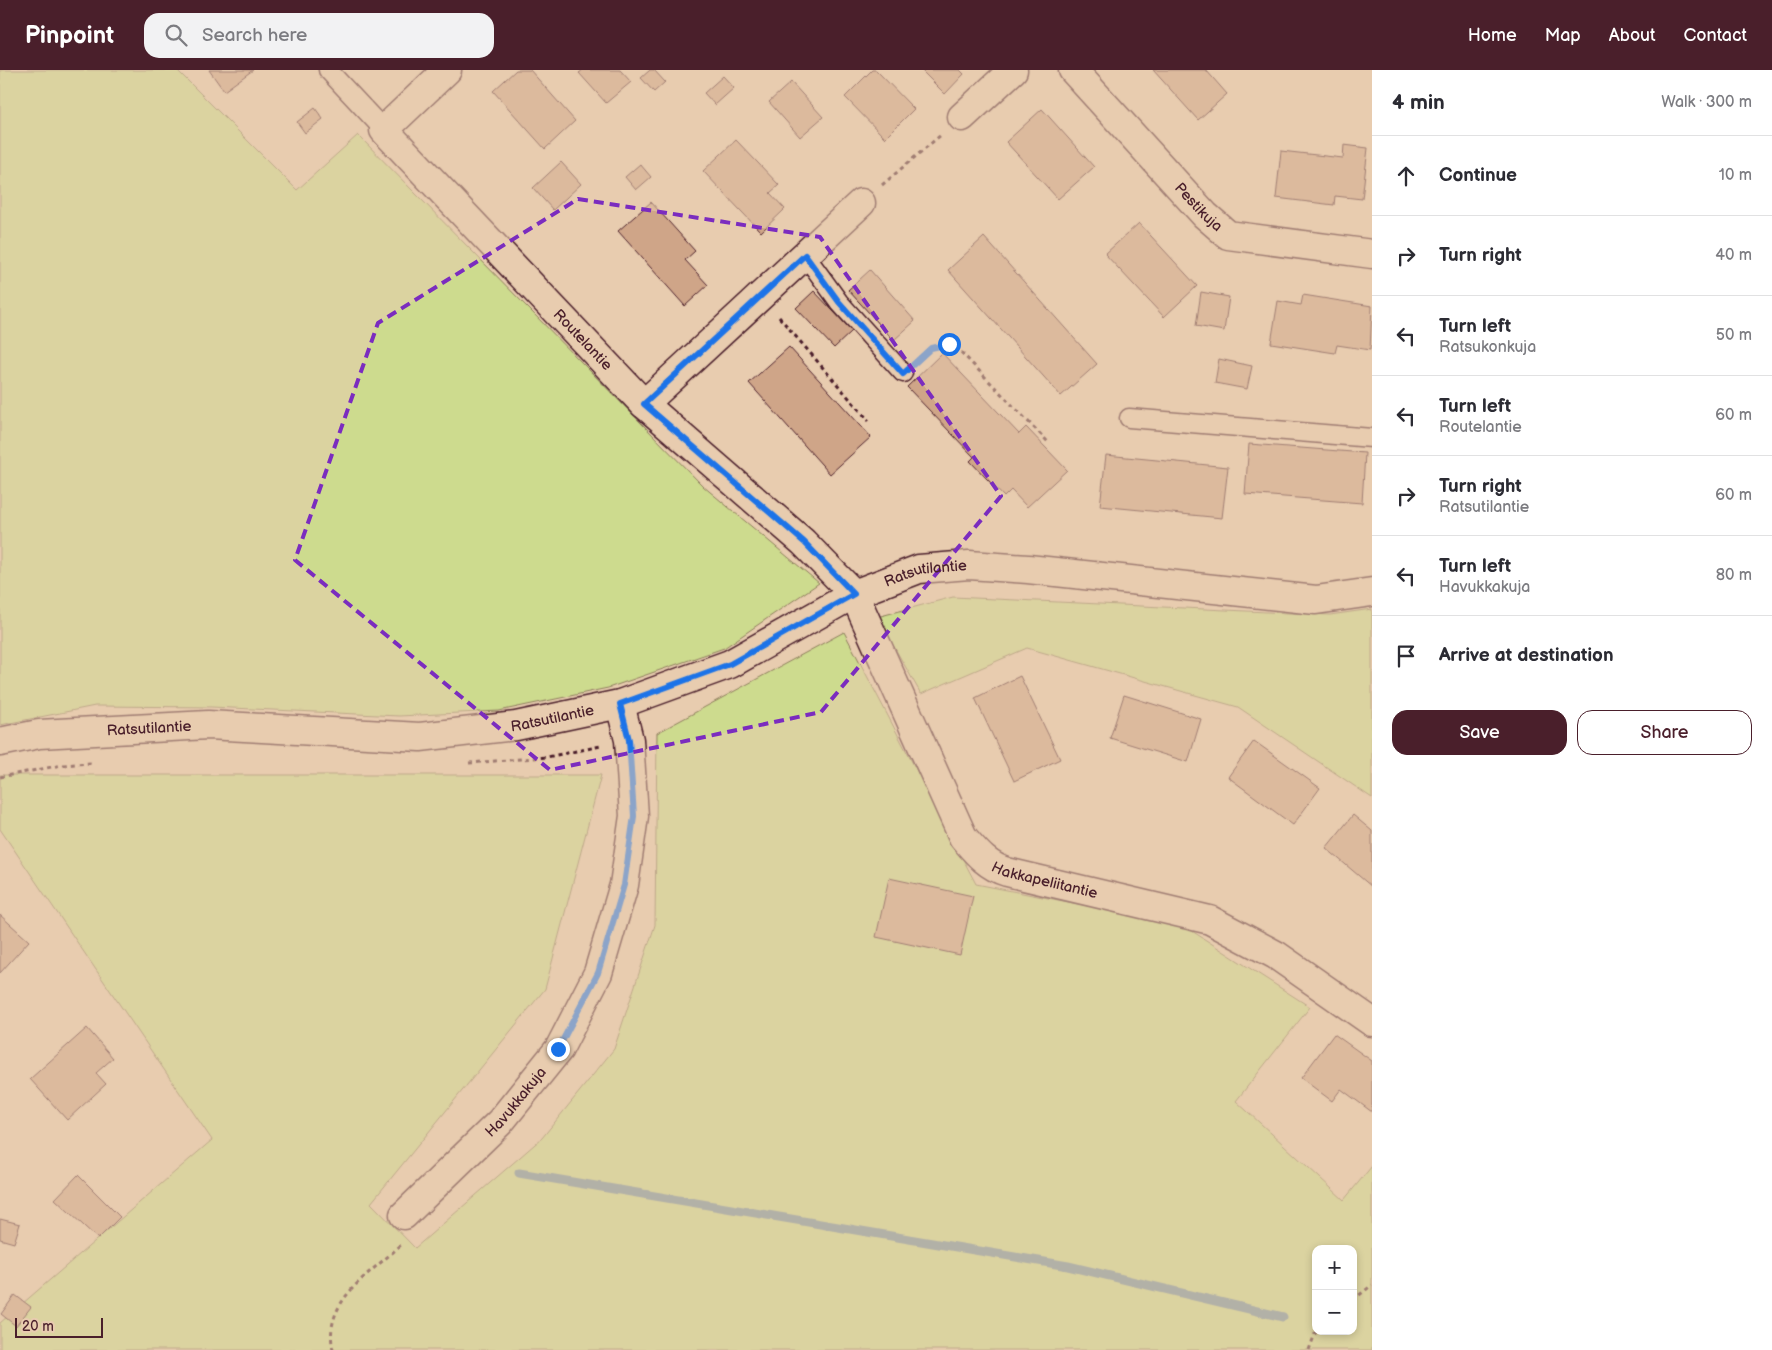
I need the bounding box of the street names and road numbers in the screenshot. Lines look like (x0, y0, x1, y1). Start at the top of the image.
street label: Pestikuja (1170, 179, 1226, 236)
street label: Routelantie (549, 305, 616, 375)
street label: Ratsutilantie (881, 556, 968, 592)
street label: Ratsutilantie (510, 701, 596, 737)
street label: Ratsutilantie (106, 717, 192, 740)
street label: Hakkapeliitantie (988, 858, 1099, 903)
street label: Havukkakuja (481, 1063, 551, 1141)

